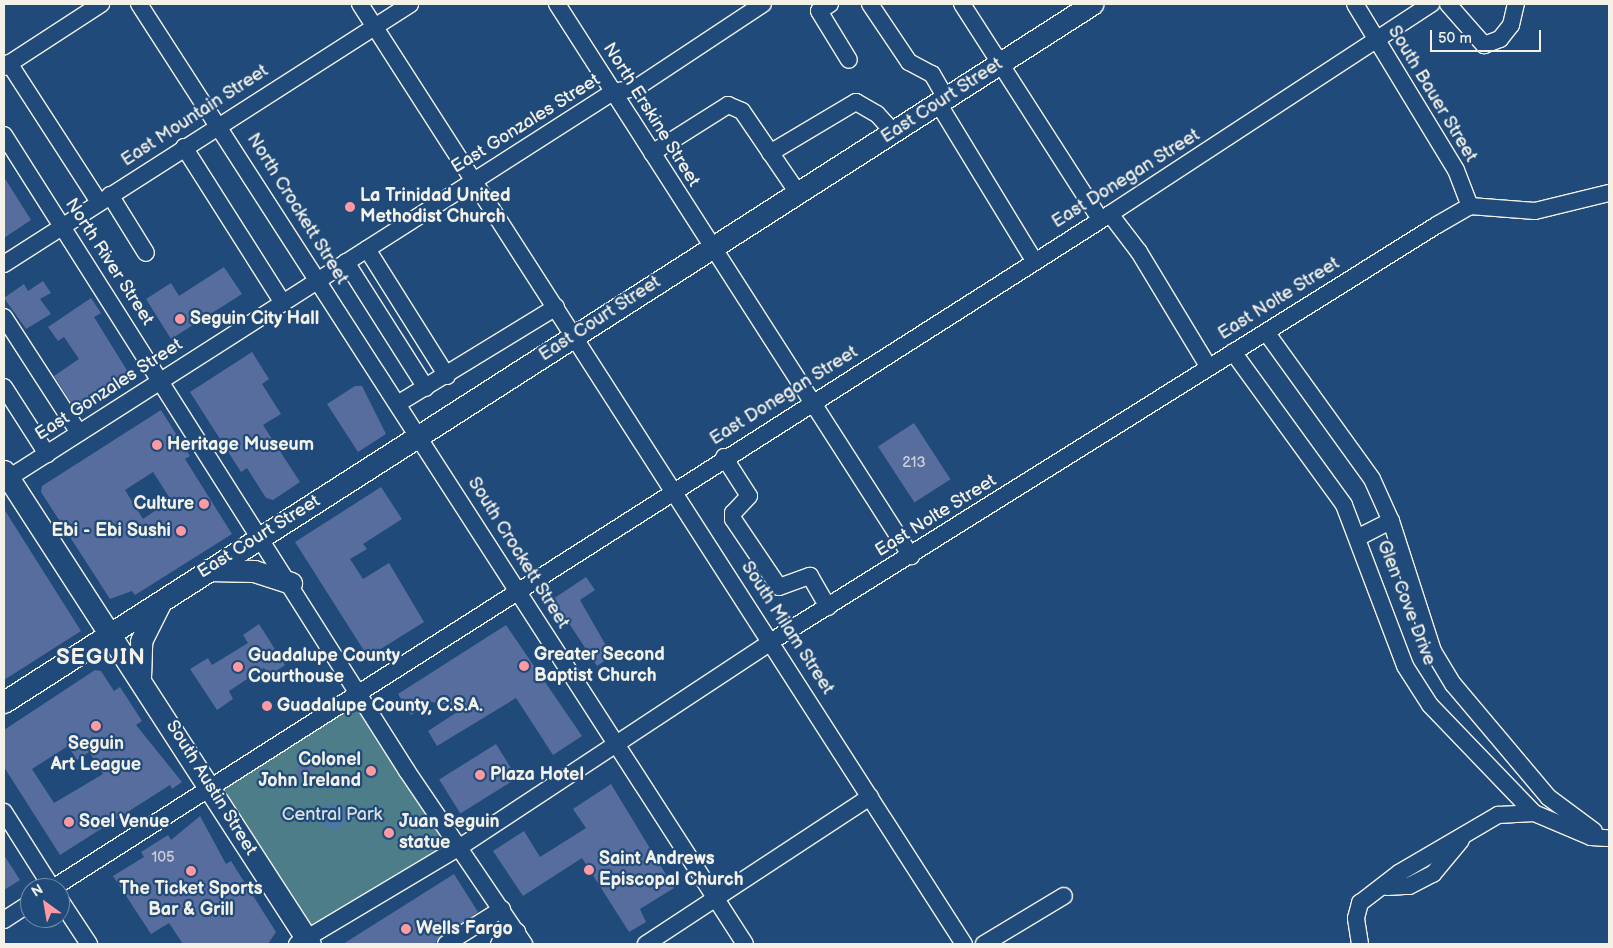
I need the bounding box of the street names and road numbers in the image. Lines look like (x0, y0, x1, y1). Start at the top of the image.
street label: South Bauer Street (1383, 22, 1481, 166)
street label: North Erskine Street (598, 39, 704, 191)
street label: East Court Street (877, 54, 1007, 148)
street label: East Mountain Street (117, 60, 273, 172)
street label: East Gonzales Street (448, 69, 604, 179)
street label: East Donegan Street (1048, 125, 1204, 233)
street label: North Crockett Street (242, 129, 352, 289)
street label: North River Street (60, 194, 158, 330)
street label: East Nolte Street (1214, 253, 1344, 345)
street label: East Court Street (535, 272, 665, 366)
street label: East Gonzales Street (31, 334, 187, 446)
street label: East Donegan Street (706, 342, 862, 450)
street label: East Nolte Street (871, 470, 1001, 562)
street label: South Crockett Street (463, 473, 573, 633)
street label: East Court Street (194, 491, 324, 583)
street label: Glen Cove Drive (1372, 537, 1440, 669)
street label: South Milam Street (736, 557, 838, 699)
street label: South Austin Street (161, 716, 261, 860)

